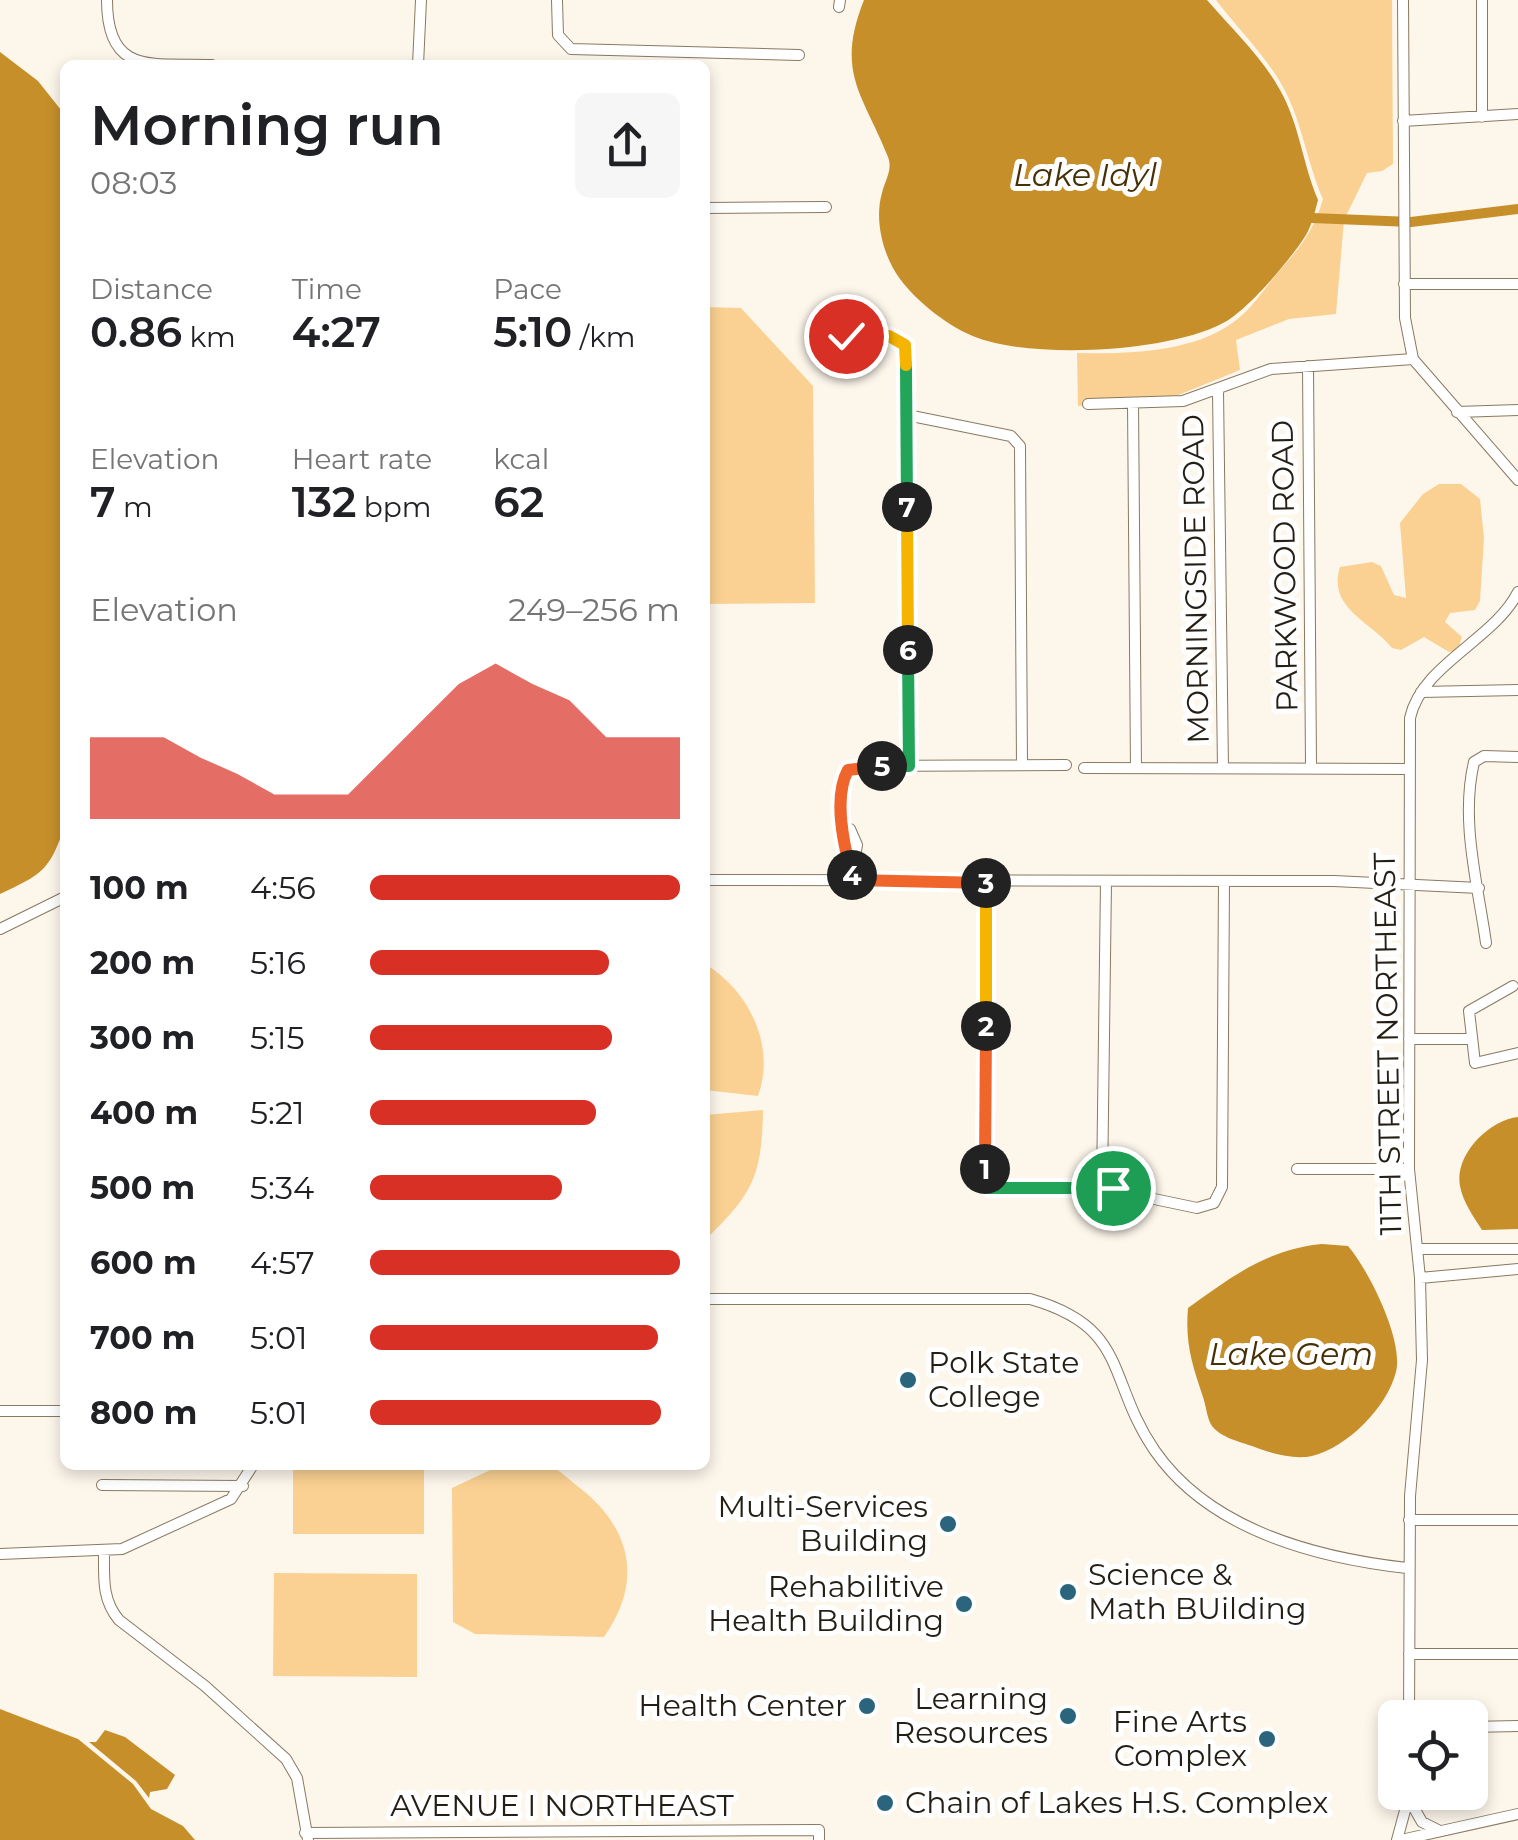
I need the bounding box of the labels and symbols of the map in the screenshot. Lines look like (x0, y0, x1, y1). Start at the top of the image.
water label: Lake Idyl (1013, 155, 1157, 194)
pin (804, 294, 889, 379)
street label: MORNINGSIDE ROAD (1174, 414, 1217, 744)
street label: PARKWOOD ROAD (1263, 420, 1306, 712)
pin: 7 (882, 482, 932, 532)
pin: 6 (883, 625, 933, 675)
pin: 5 (857, 741, 907, 791)
pin: 4 (827, 850, 877, 900)
street label: 11TH STREET NORTHEAST (1366, 851, 1409, 1236)
pin: 3 (961, 858, 1011, 908)
pin: 2 (961, 1001, 1011, 1051)
pin: 1 (960, 1144, 1010, 1194)
pin (1071, 1146, 1156, 1231)
water label: Lake Gem (1209, 1334, 1373, 1373)
place label: Polk State College (928, 1344, 1079, 1415)
marker: Polk State College (897, 1369, 919, 1391)
place label: Multi-Services Building (717, 1488, 928, 1559)
marker: Multi-Services Building (937, 1513, 959, 1535)
place label: Science & Math BUilding (1088, 1556, 1306, 1627)
place label: Rehabilitive Health Building (708, 1568, 944, 1639)
marker: Science & Math BUilding (1057, 1581, 1079, 1603)
marker: Rehabilitive Health Building (953, 1593, 975, 1615)
place label: Learning Resources (894, 1680, 1048, 1751)
place label: Health Center (638, 1687, 847, 1724)
marker: Health Center (856, 1695, 878, 1717)
place label: Fine Arts Complex (1113, 1703, 1247, 1774)
marker: Learning Resources (1057, 1705, 1079, 1727)
marker: Fine Arts Complex (1256, 1728, 1278, 1750)
place label: Chain of Lakes H.S. Complex (905, 1784, 1328, 1821)
street label: AVENUE I NORTHEAST (390, 1787, 735, 1824)
marker: Chain of Lakes H.S. Complex (874, 1792, 896, 1814)

